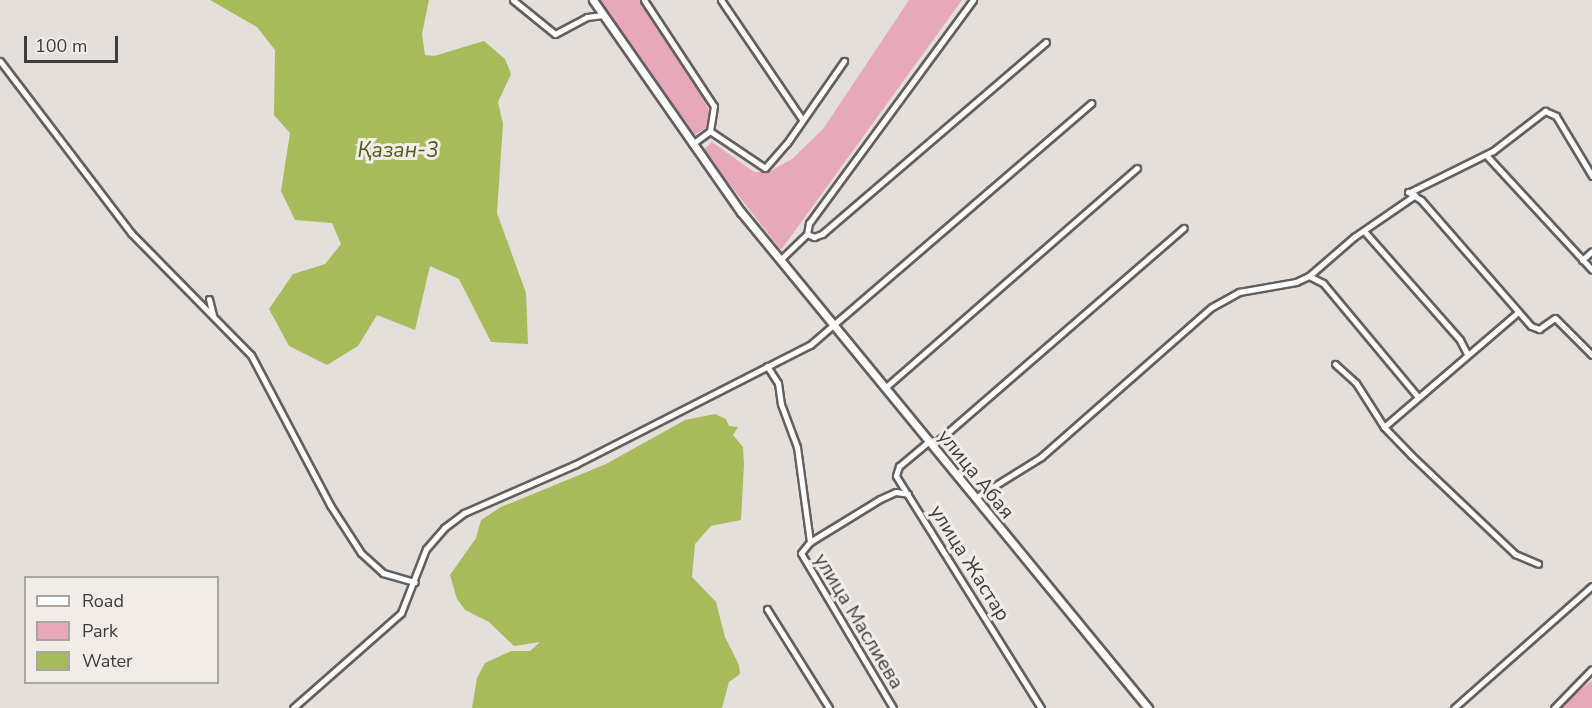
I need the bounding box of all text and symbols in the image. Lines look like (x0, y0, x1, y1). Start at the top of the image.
scale bar (27, 24, 122, 62)
text: 100 m (35, 34, 87, 58)
water label: Қазан-3 (358, 137, 438, 163)
street label: улица Абая (933, 424, 1019, 524)
street label: улица Жастар (925, 501, 1015, 625)
street label: улица Маслиева (809, 549, 909, 693)
legend (24, 576, 219, 684)
text: Road (82, 589, 124, 613)
text: Park (82, 619, 118, 643)
text: Water (82, 649, 133, 673)

